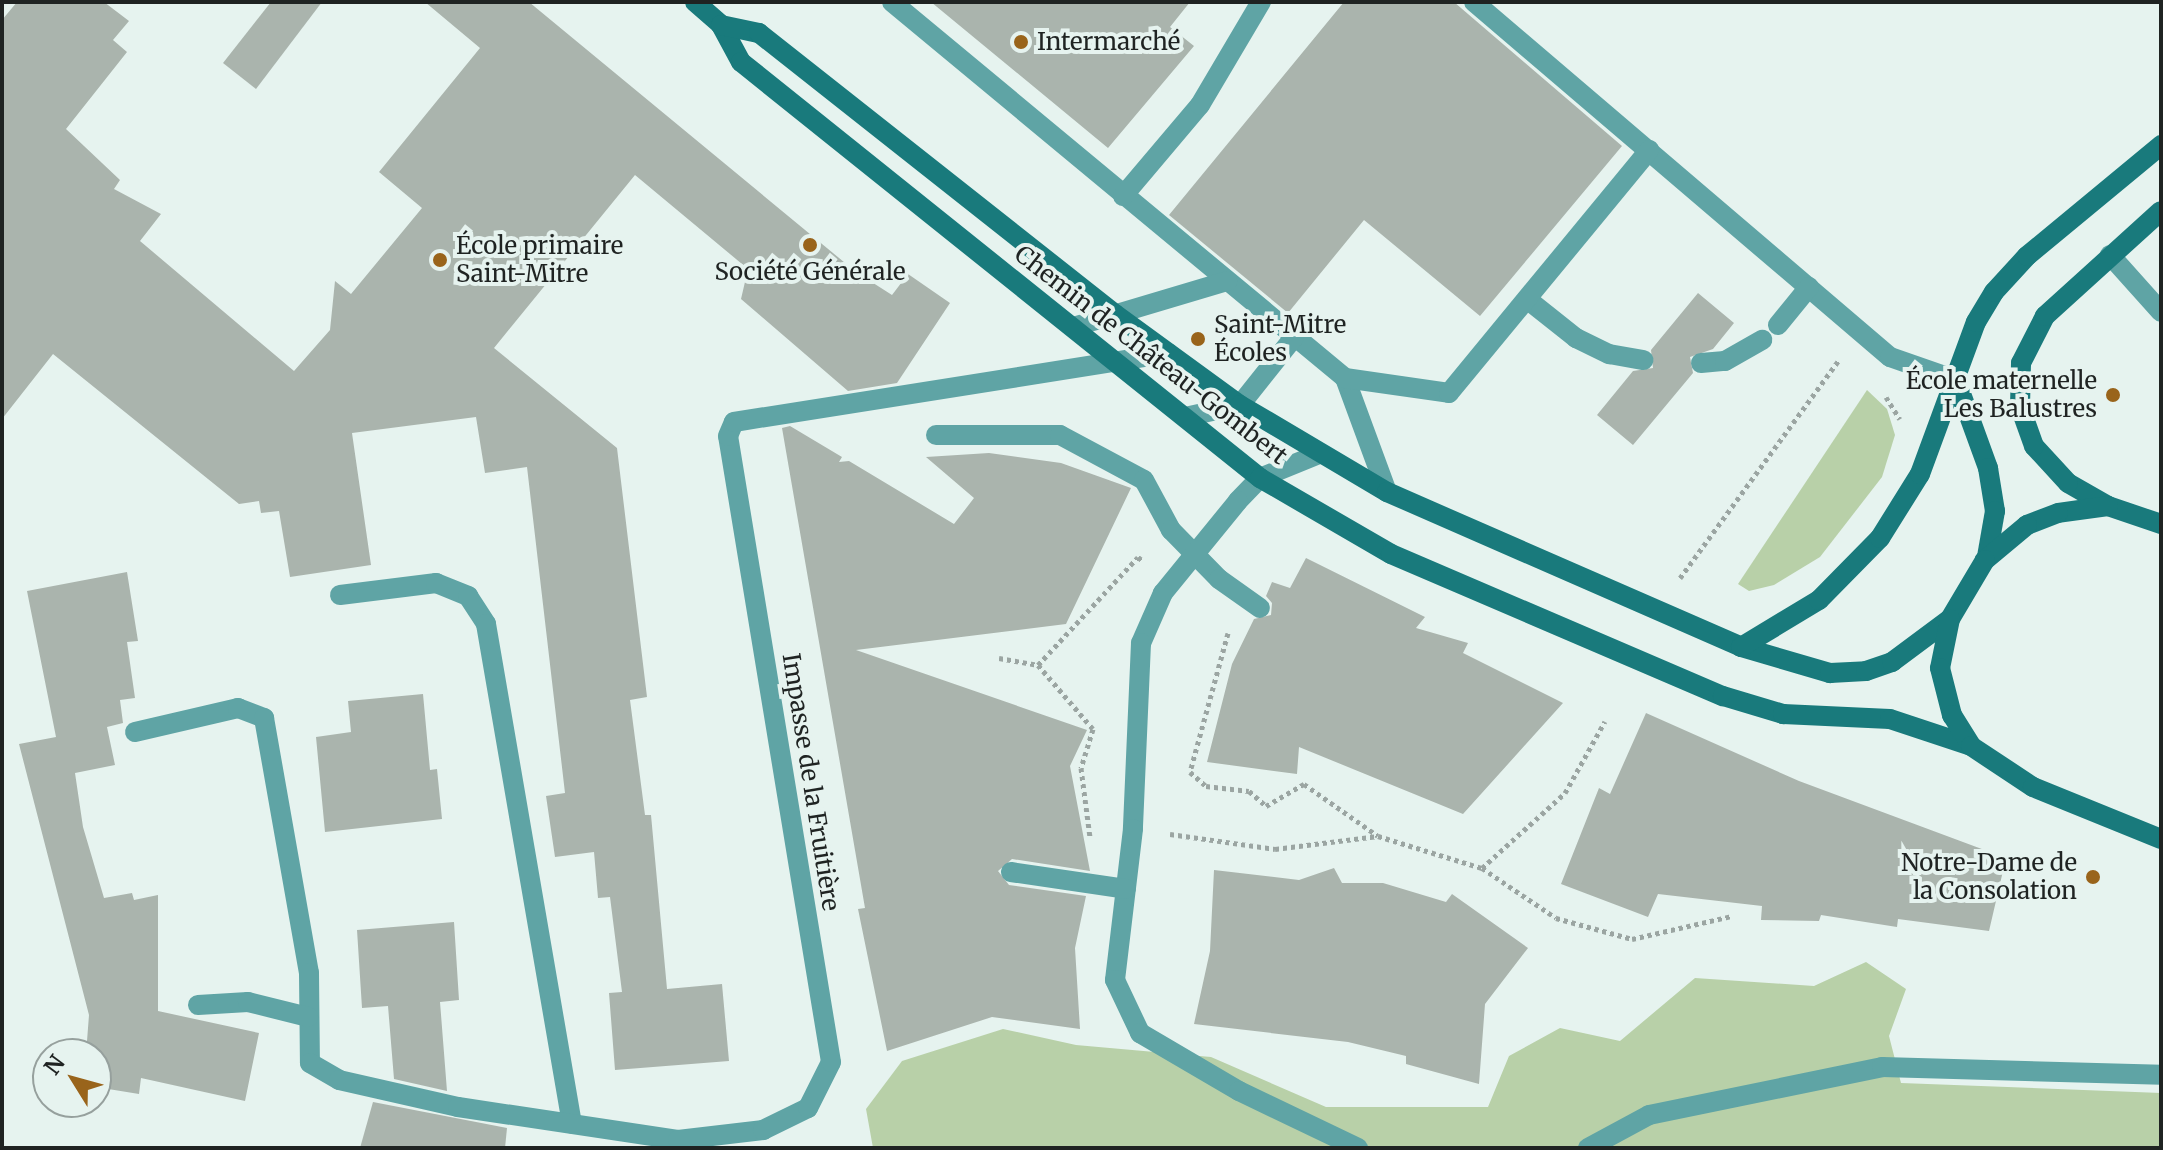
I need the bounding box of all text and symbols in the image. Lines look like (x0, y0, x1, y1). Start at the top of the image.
place label: Intermarché (1037, 28, 1180, 56)
marker: Intermarché (1012, 33, 1030, 51)
place label: École primaire Saint-Mitre (456, 232, 623, 288)
marker: Société Générale (801, 236, 819, 254)
street label: Chemin de Château-Gombert (1009, 240, 1293, 470)
marker: École primaire Saint-Mitre (431, 251, 449, 269)
place label: Société Générale (714, 258, 906, 286)
place label: Saint-Mitre Écoles (1214, 311, 1346, 367)
marker: Saint-Mitre Écoles (1189, 330, 1207, 348)
place label: École maternelle Les Balustres (1906, 367, 2097, 423)
marker: École maternelle Les Balustres (2104, 386, 2122, 404)
street label: Impasse de la Fruitière (776, 651, 846, 913)
place label: Notre-Dame de la Consolation (1901, 849, 2077, 905)
marker: Notre-Dame de la Consolation (2084, 868, 2102, 886)
north arrow (32, 1038, 112, 1118)
text: N (38, 1049, 71, 1080)

